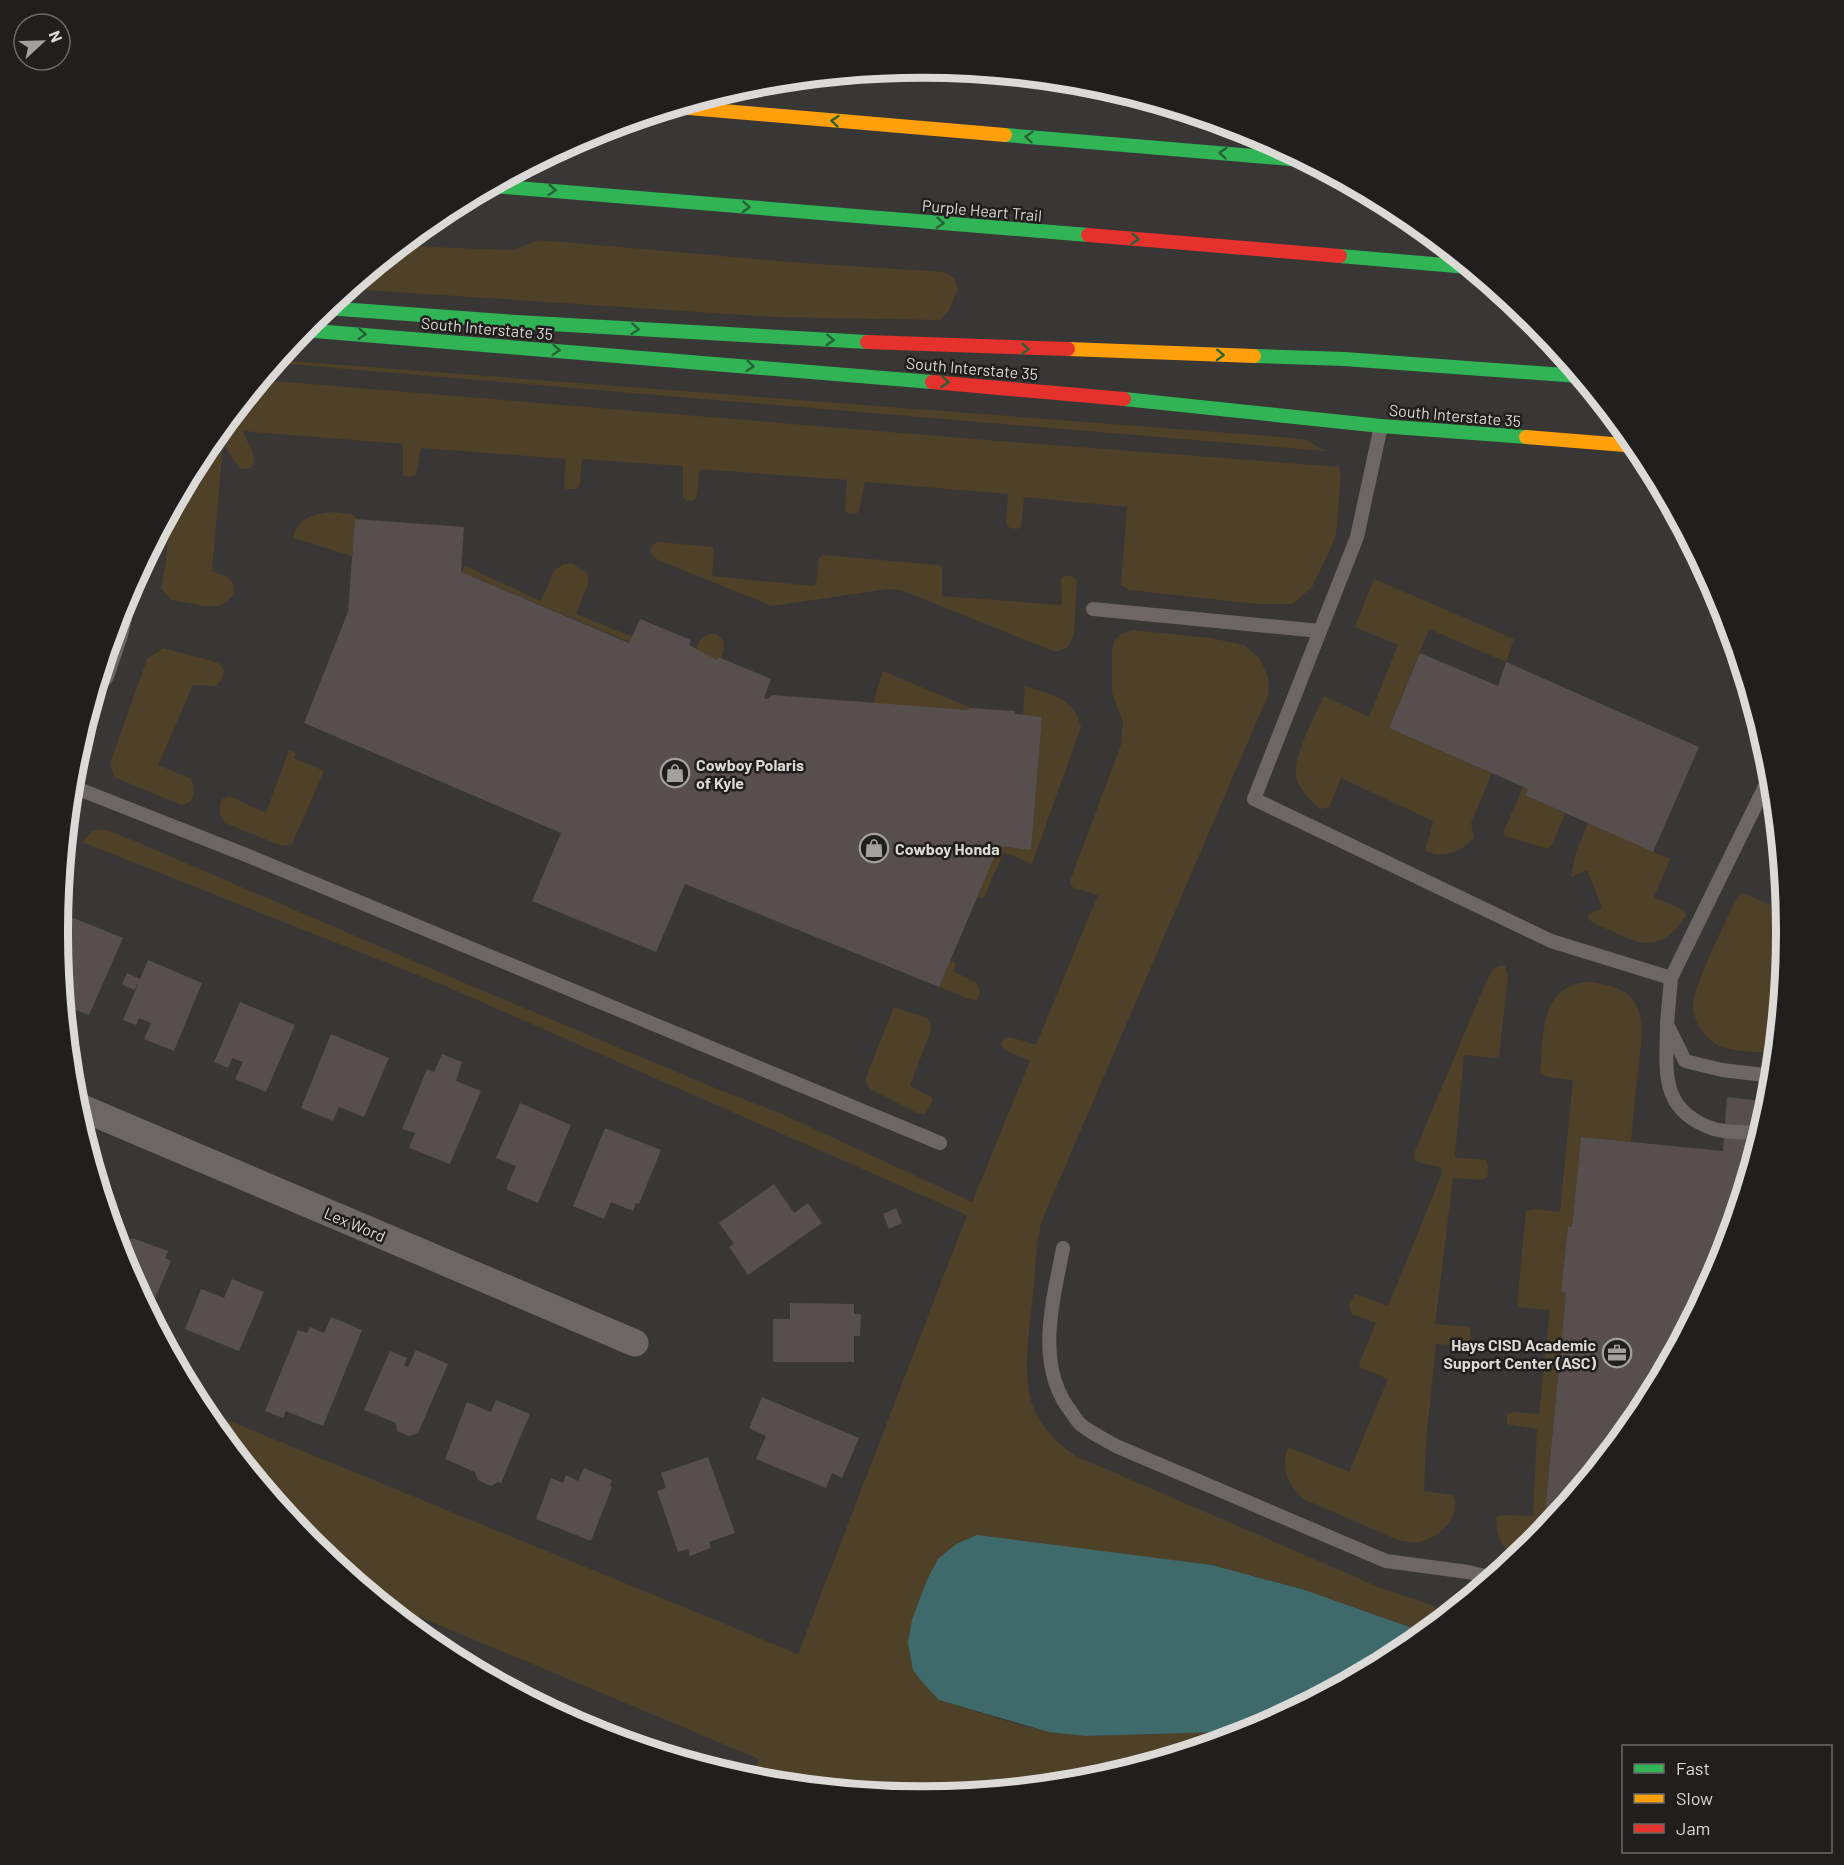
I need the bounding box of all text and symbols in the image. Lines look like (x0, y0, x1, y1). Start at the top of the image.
north arrow (12, 12, 72, 72)
text: N (46, 28, 67, 45)
one-way arrow (830, 114, 839, 127)
one-way arrow (1024, 131, 1033, 144)
one-way arrow (1219, 147, 1228, 160)
one-way arrow (547, 184, 556, 197)
street label: Purple Heart Trail (921, 195, 1043, 225)
one-way arrow (741, 200, 750, 213)
one-way arrow (936, 216, 945, 229)
one-way arrow (1130, 232, 1139, 245)
street label: South Interstate 35 (420, 313, 554, 343)
one-way arrow (631, 322, 640, 335)
one-way arrow (357, 327, 366, 340)
one-way arrow (826, 334, 835, 347)
one-way arrow (1020, 342, 1029, 355)
one-way arrow (551, 343, 560, 356)
one-way arrow (1215, 349, 1224, 361)
street label: South Interstate 35 (905, 353, 1039, 383)
one-way arrow (746, 359, 755, 372)
one-way arrow (940, 375, 949, 388)
street label: South Interstate 35 (1388, 400, 1522, 430)
place label: Cowboy Polaris of Kyle (696, 755, 804, 792)
shop icon: Cowboy Polaris of Kyle (659, 757, 691, 789)
shop icon: Cowboy Honda (858, 832, 890, 864)
place label: Cowboy Honda (895, 839, 1000, 858)
street label: Lex Word (322, 1203, 388, 1245)
place label: Hays CISD Academic Support Center (ASC) (1444, 1335, 1596, 1372)
office icon: Hays CISD Academic Support Center (ASC) (1601, 1337, 1633, 1369)
legend (1622, 1745, 1832, 1853)
text: Fast (1676, 1757, 1710, 1779)
text: Slow (1676, 1787, 1713, 1809)
text: Jam (1676, 1817, 1710, 1839)

